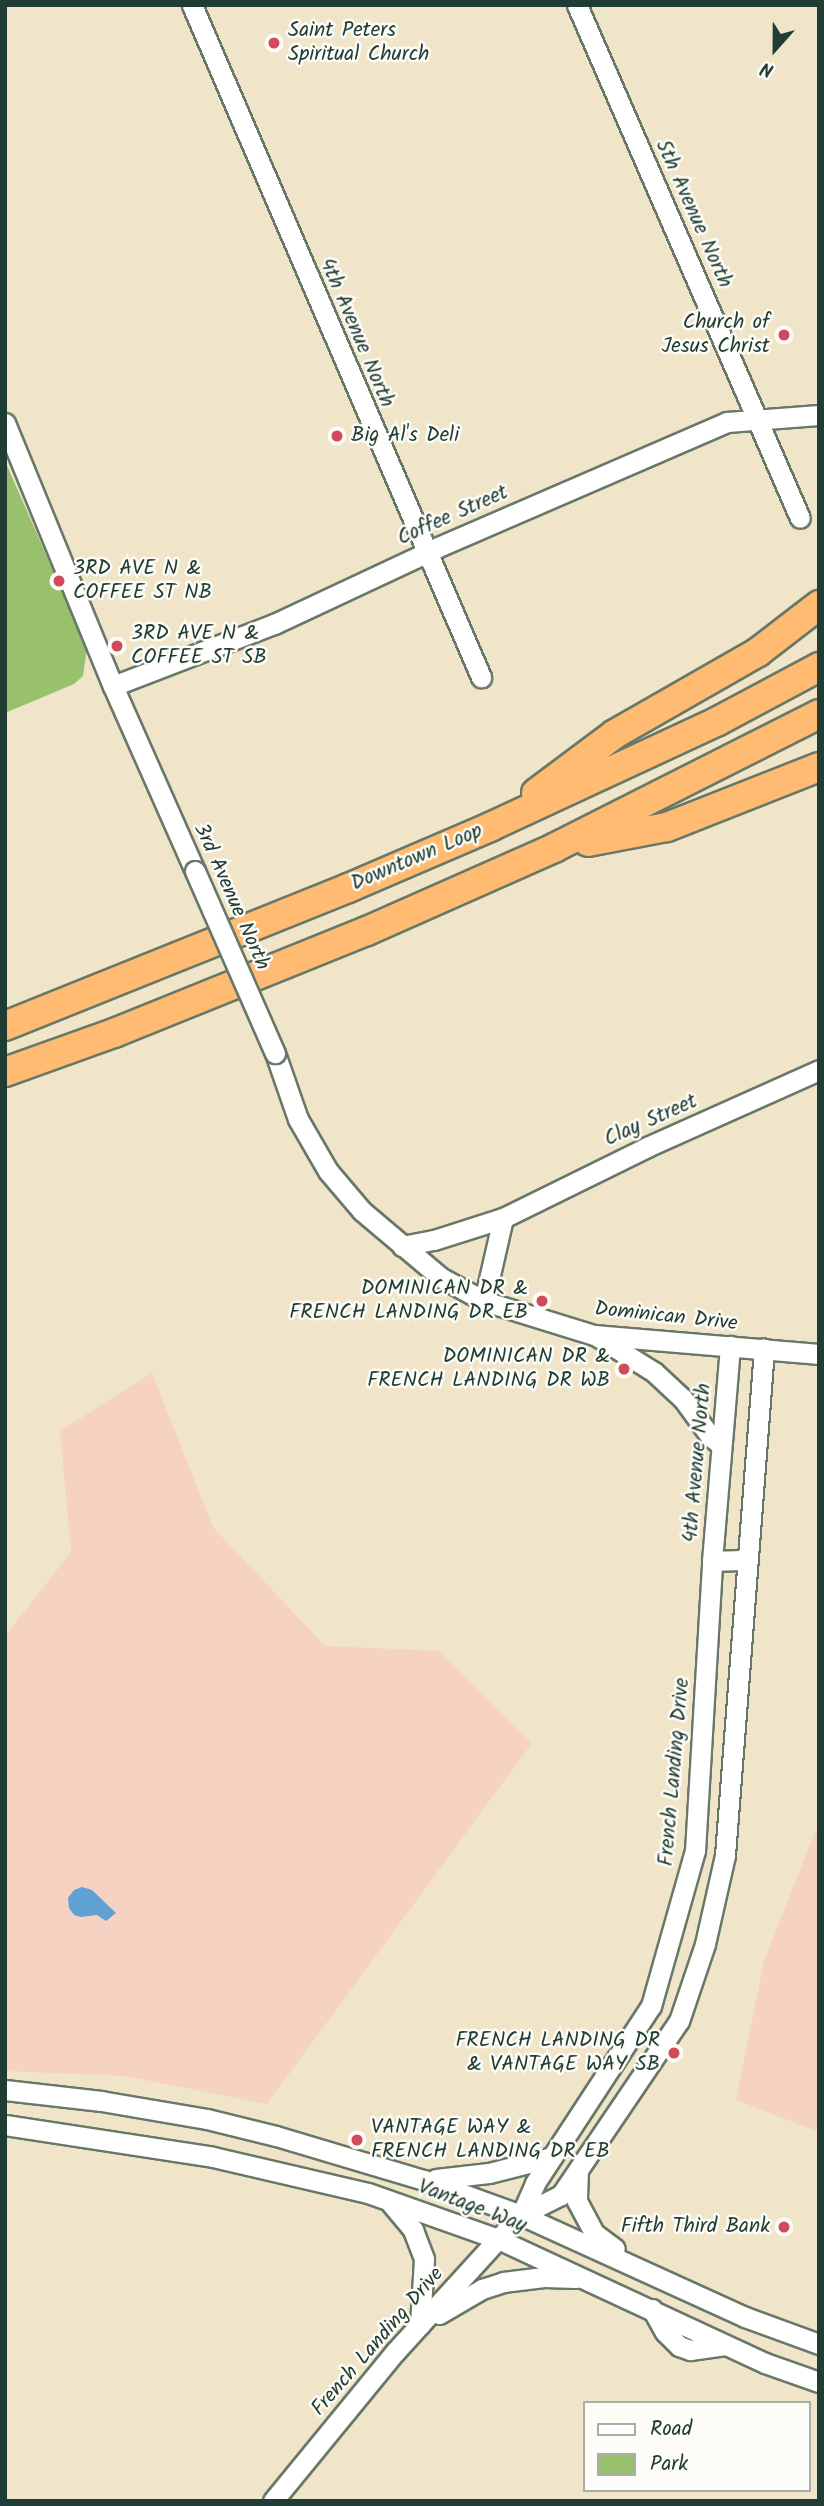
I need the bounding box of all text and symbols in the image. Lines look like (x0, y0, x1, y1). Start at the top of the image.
north arrow (740, 14, 810, 84)
place label: Saint Peters Spiritual Church (288, 18, 429, 68)
marker: Saint Peters Spiritual Church (266, 35, 282, 51)
text: N (756, 52, 778, 85)
street label: 5th Avenue North (649, 136, 737, 292)
street label: 4th Avenue North (313, 255, 399, 411)
place label: Church of Jesus Christ (661, 310, 770, 360)
marker: Church of Jesus Christ (776, 327, 792, 343)
place label: Big Al's Deli (351, 423, 459, 449)
marker: Big Al's Deli (329, 428, 345, 444)
street label: Coffee Street (394, 480, 512, 552)
place label: 3RD AVE N & COFFEE ST NB (73, 556, 212, 606)
marker: 3RD AVE N & COFFEE ST NB (51, 573, 67, 589)
place label: 3RD AVE N & COFFEE ST SB (131, 621, 267, 671)
marker: 3RD AVE N & COFFEE ST SB (109, 638, 125, 654)
street label: Downtown Loop (348, 819, 486, 897)
street label: 3rd Avenue North (187, 820, 275, 974)
street label: Clay Street (601, 1089, 701, 1153)
place label: DOMINICAN DR & FRENCH LANDING DR EB (289, 1276, 528, 1326)
marker: DOMINICAN DR & FRENCH LANDING DR EB (534, 1293, 550, 1309)
street label: Dominican Drive (593, 1297, 739, 1337)
place label: DOMINICAN DR & FRENCH LANDING DR WB (367, 1344, 610, 1394)
marker: DOMINICAN DR & FRENCH LANDING DR WB (616, 1361, 632, 1377)
street label: 4th Avenue North (678, 1382, 718, 1544)
street label: French Landing Drive (654, 1677, 696, 1867)
place label: FRENCH LANDING DR & VANTAGE WAY SB (455, 2028, 660, 2078)
marker: FRENCH LANDING DR & VANTAGE WAY SB (666, 2045, 682, 2061)
place label: VANTAGE WAY & FRENCH LANDING DR EB (371, 2115, 610, 2165)
marker: VANTAGE WAY & FRENCH LANDING DR EB (349, 2132, 365, 2148)
street label: Vantage Way (414, 2175, 530, 2239)
place label: Fifth Third Bank (621, 2214, 770, 2240)
marker: Fifth Third Bank (776, 2219, 792, 2235)
street label: French Landing Drive (307, 2262, 449, 2422)
legend (582, 2401, 810, 2492)
text: Road (650, 2413, 692, 2446)
text: Park (650, 2448, 688, 2481)

